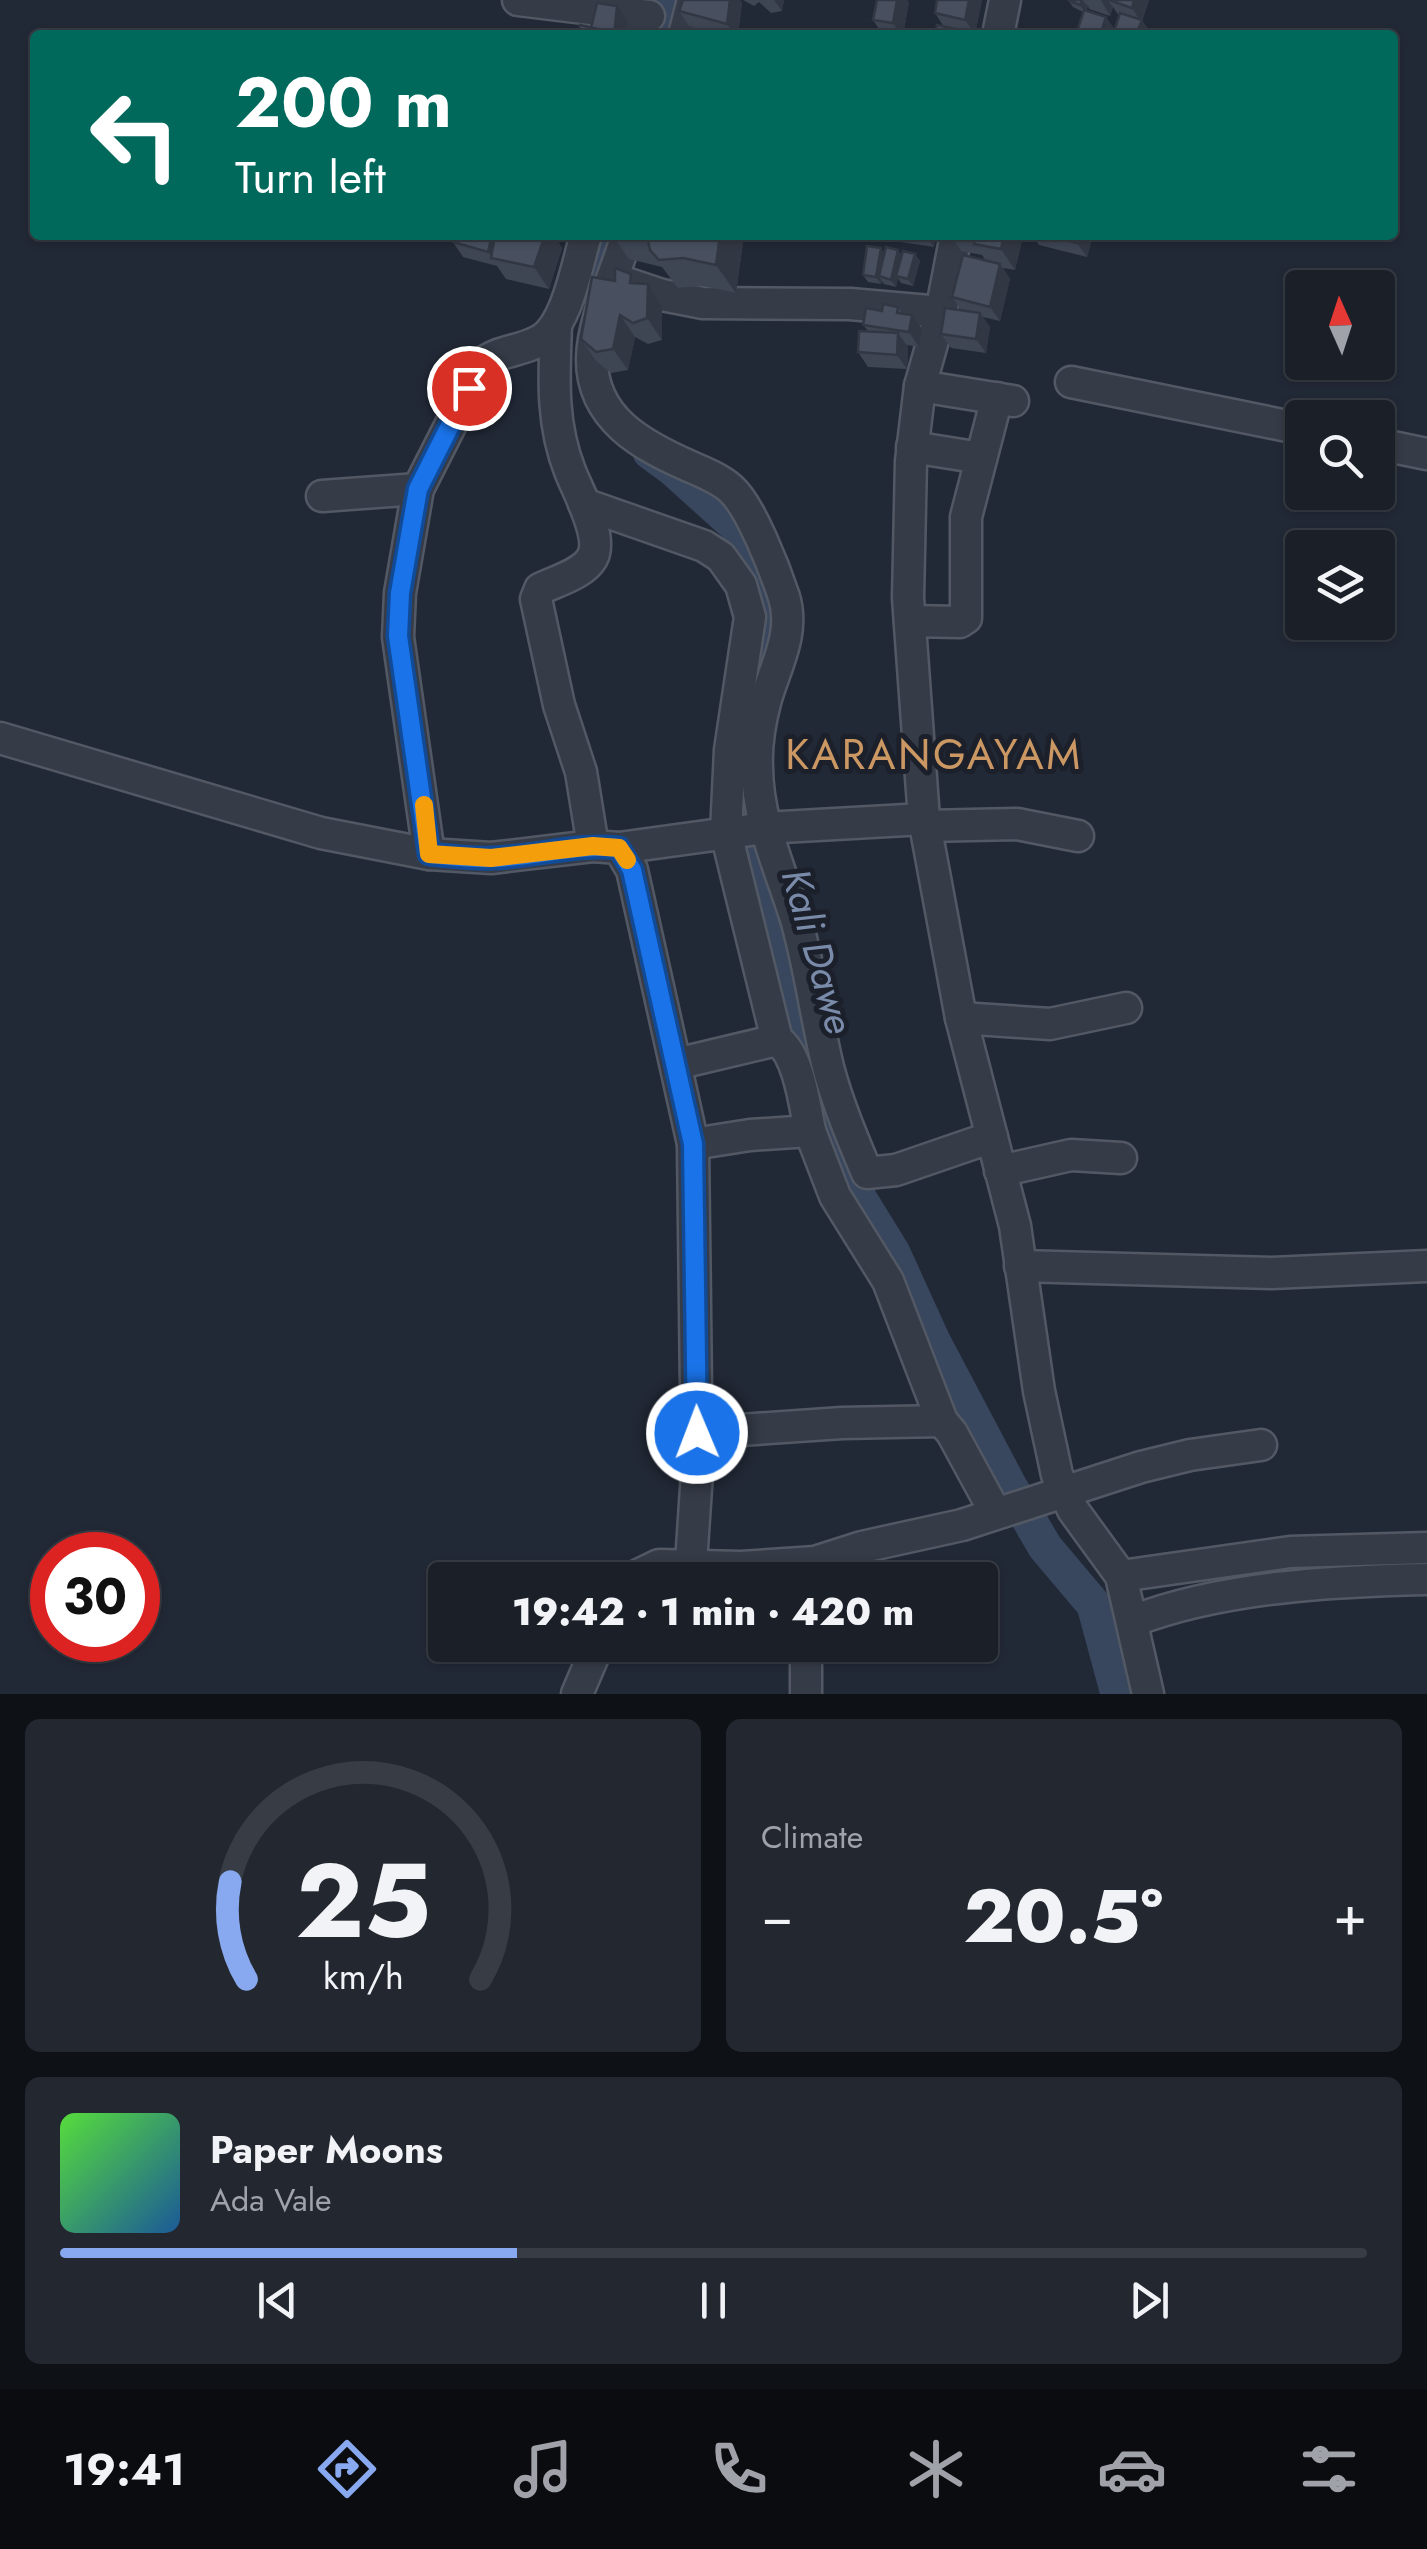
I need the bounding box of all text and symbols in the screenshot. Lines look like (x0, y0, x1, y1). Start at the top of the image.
text: 200 m (235, 52, 452, 153)
icon: left (70, 70, 200, 200)
text: Turn left (235, 145, 386, 210)
north arrow (1285, 270, 1395, 380)
map controls (1285, 270, 1395, 640)
pin (427, 346, 512, 431)
icon: arrive (442, 361, 497, 416)
button: search (1285, 400, 1395, 510)
button: layers (1285, 530, 1395, 640)
district label: KARANGAYAM (785, 724, 1083, 785)
water label: Kali Dawe (767, 862, 869, 1040)
position arrow (645, 1381, 749, 1485)
speed limit sign: 30 (30, 1532, 160, 1662)
text: 19:42 · 1 min · 420 m (512, 1584, 914, 1639)
text: Climate (761, 1814, 863, 1860)
text: 25 (295, 1826, 431, 1976)
text: 20.5° (963, 1862, 1163, 1970)
text: − (761, 1876, 793, 1956)
text: + (1333, 1876, 1367, 1956)
text: km/h (323, 1951, 403, 2002)
text: Paper Moons (210, 2122, 443, 2177)
text: Ada Vale (210, 2177, 332, 2223)
icon: previous (250, 2273, 305, 2328)
icon: pause (686, 2273, 741, 2328)
icon: next (1122, 2273, 1177, 2328)
icon: directions (312, 2434, 382, 2504)
icon: music (508, 2434, 578, 2504)
icon: phone (704, 2434, 774, 2504)
icon: climate (901, 2434, 971, 2504)
icon: car (1097, 2434, 1167, 2504)
icon: filters (1294, 2434, 1364, 2504)
text: 19:41 (63, 2437, 185, 2502)

